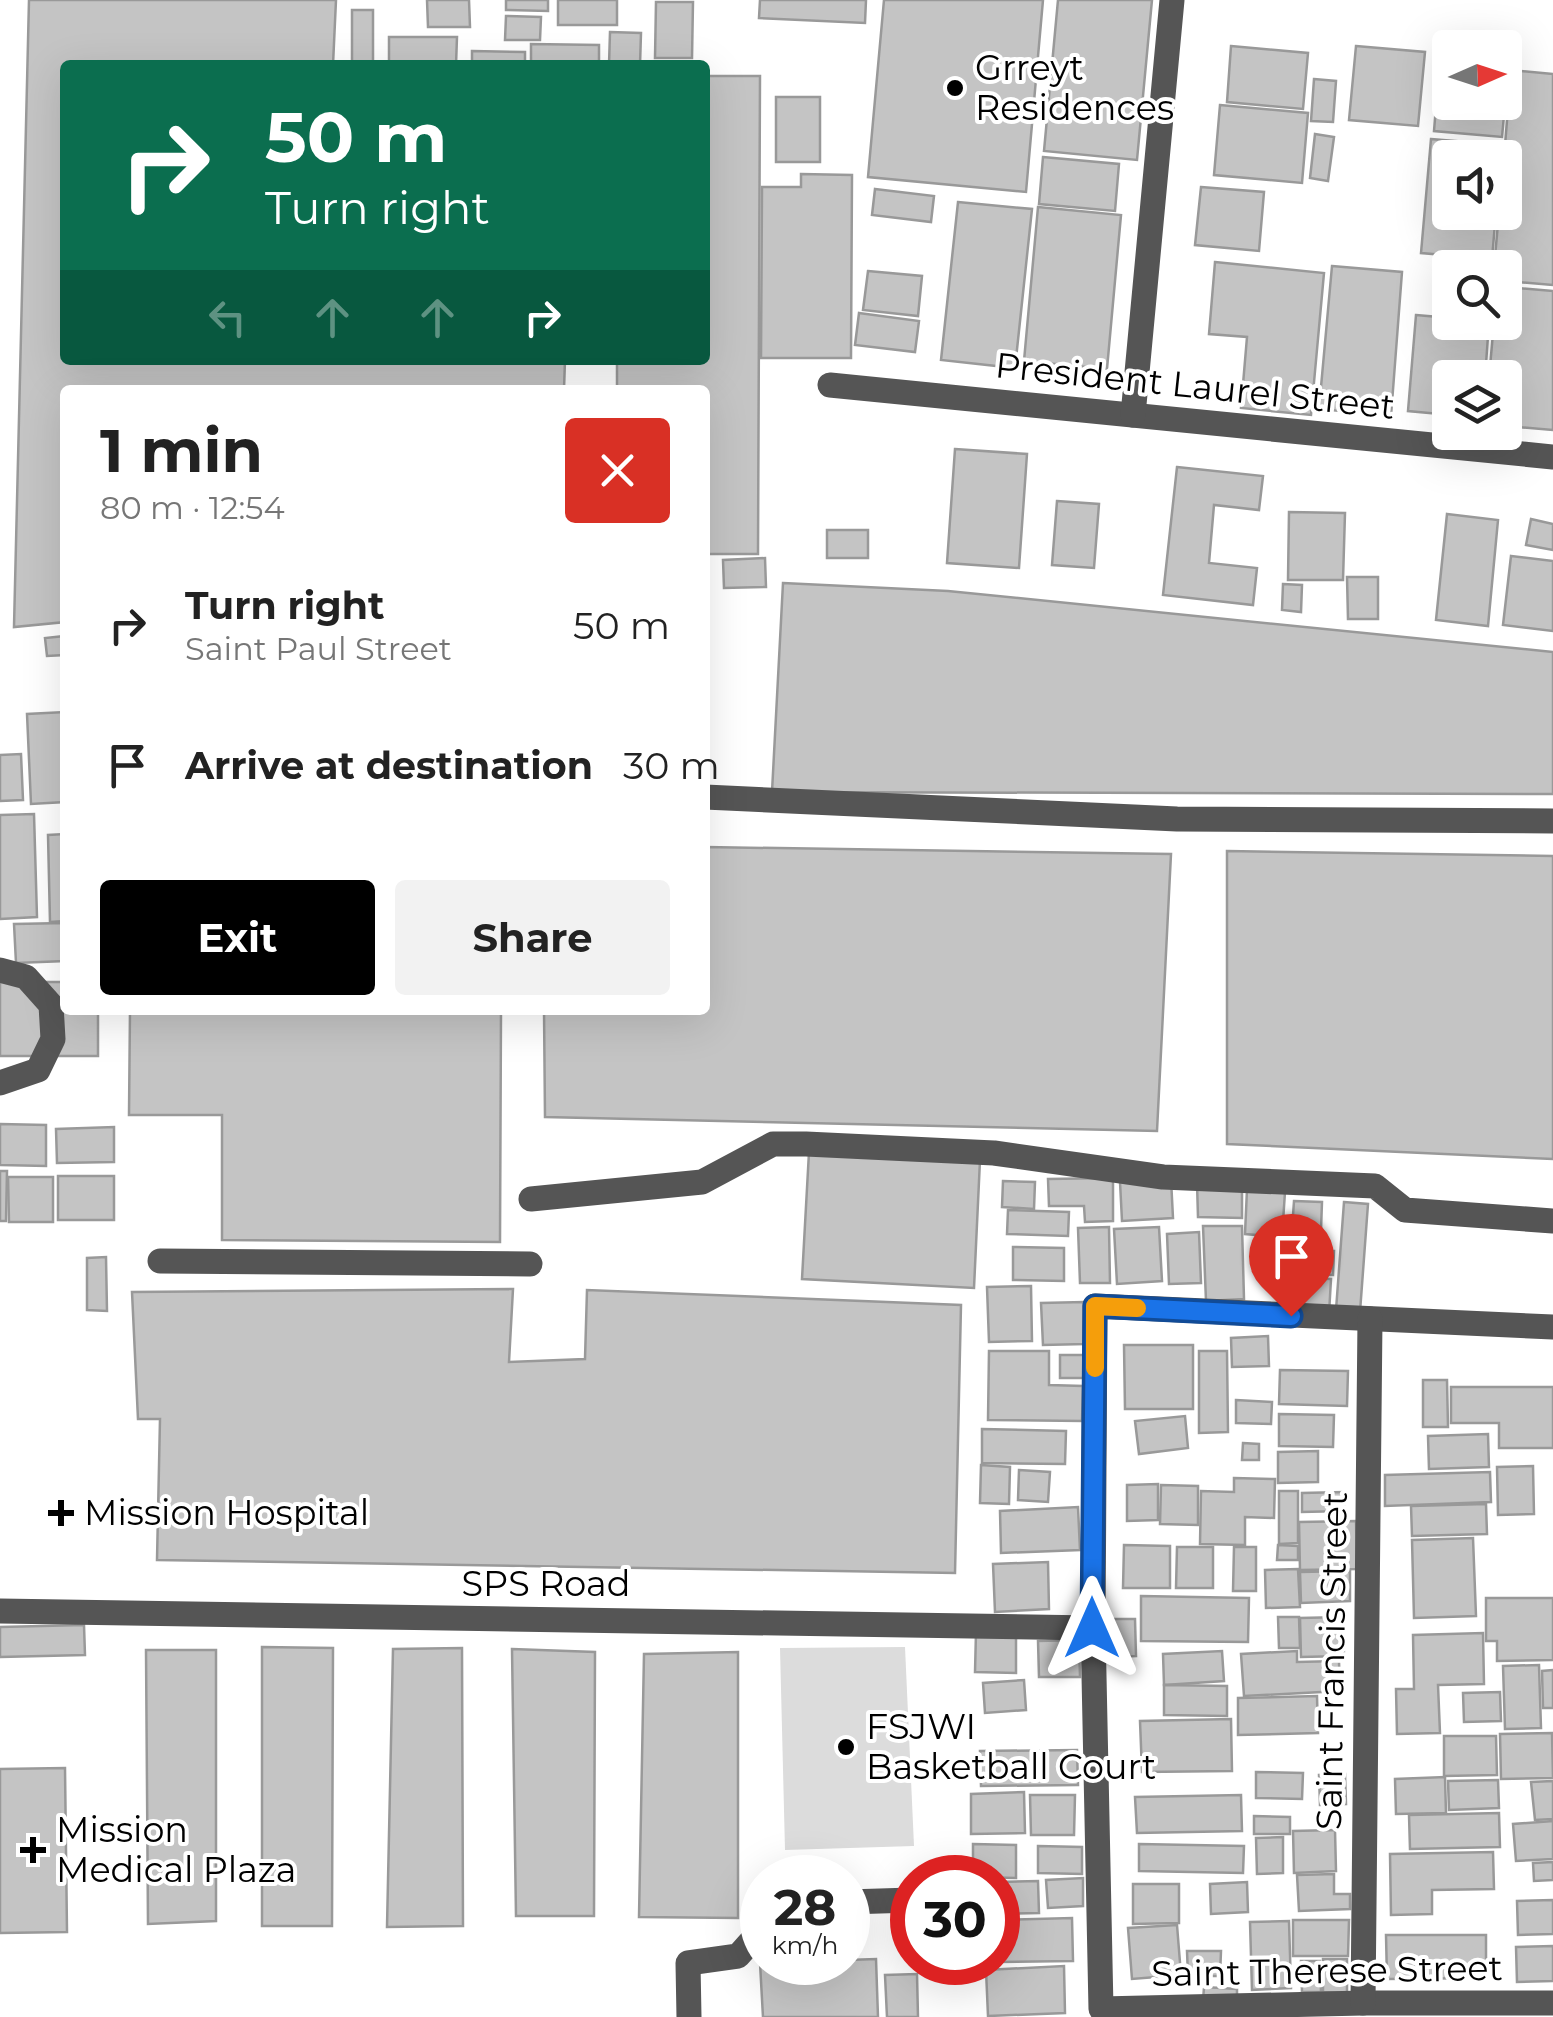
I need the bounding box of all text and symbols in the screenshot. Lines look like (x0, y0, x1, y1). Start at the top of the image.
north arrow (1432, 30, 1522, 120)
map controls (1432, 30, 1522, 450)
place label: Grreyt Residences (975, 46, 1174, 129)
marker: Grreyt Residences (944, 77, 966, 99)
text: 50 m (265, 94, 447, 180)
icon: right (100, 100, 230, 230)
button: sound (1432, 140, 1522, 230)
text: Turn right (265, 180, 490, 235)
button: search (1432, 250, 1522, 340)
icon: left (200, 290, 255, 345)
icon: ahead (305, 290, 360, 345)
icon: ahead (410, 290, 465, 345)
icon: right (515, 290, 570, 345)
street label: President Laurel Street (993, 343, 1397, 428)
button: layers (1432, 360, 1522, 450)
text: 1 min (100, 414, 263, 487)
button: close (565, 418, 670, 523)
text: 80 m · 12:54 (100, 488, 285, 527)
text: Turn right (185, 582, 384, 629)
icon: right (100, 598, 155, 653)
text: 50 m (573, 602, 670, 649)
text: Saint Paul Street (185, 629, 452, 668)
icon: arrive (100, 738, 155, 793)
text: Arrive at destination (185, 742, 593, 789)
text: 30 m (623, 742, 720, 789)
button: Exit (100, 880, 375, 995)
button: Share (395, 880, 670, 995)
pin (1249, 1214, 1334, 1317)
icon: arrive (1264, 1229, 1319, 1284)
place label: Mission Hospital (84, 1491, 369, 1534)
street label: Saint Francis Street (1307, 1492, 1356, 1830)
marker: Mission Hospital (48, 1500, 74, 1526)
street label: SPS Road (462, 1562, 630, 1605)
position arrow (1040, 1576, 1144, 1680)
place label: FSJWI Basketball Court (866, 1705, 1156, 1788)
marker: FSJWI Basketball Court (835, 1736, 857, 1758)
place label: Mission Medical Plaza (56, 1808, 296, 1891)
marker: Mission Medical Plaza (20, 1837, 46, 1863)
speed limit sign: 30 (890, 1855, 1020, 1985)
text: 28 (774, 1877, 836, 1938)
text: km/h (772, 1930, 838, 1960)
street label: Saint Therese Street (1151, 1946, 1503, 1995)

